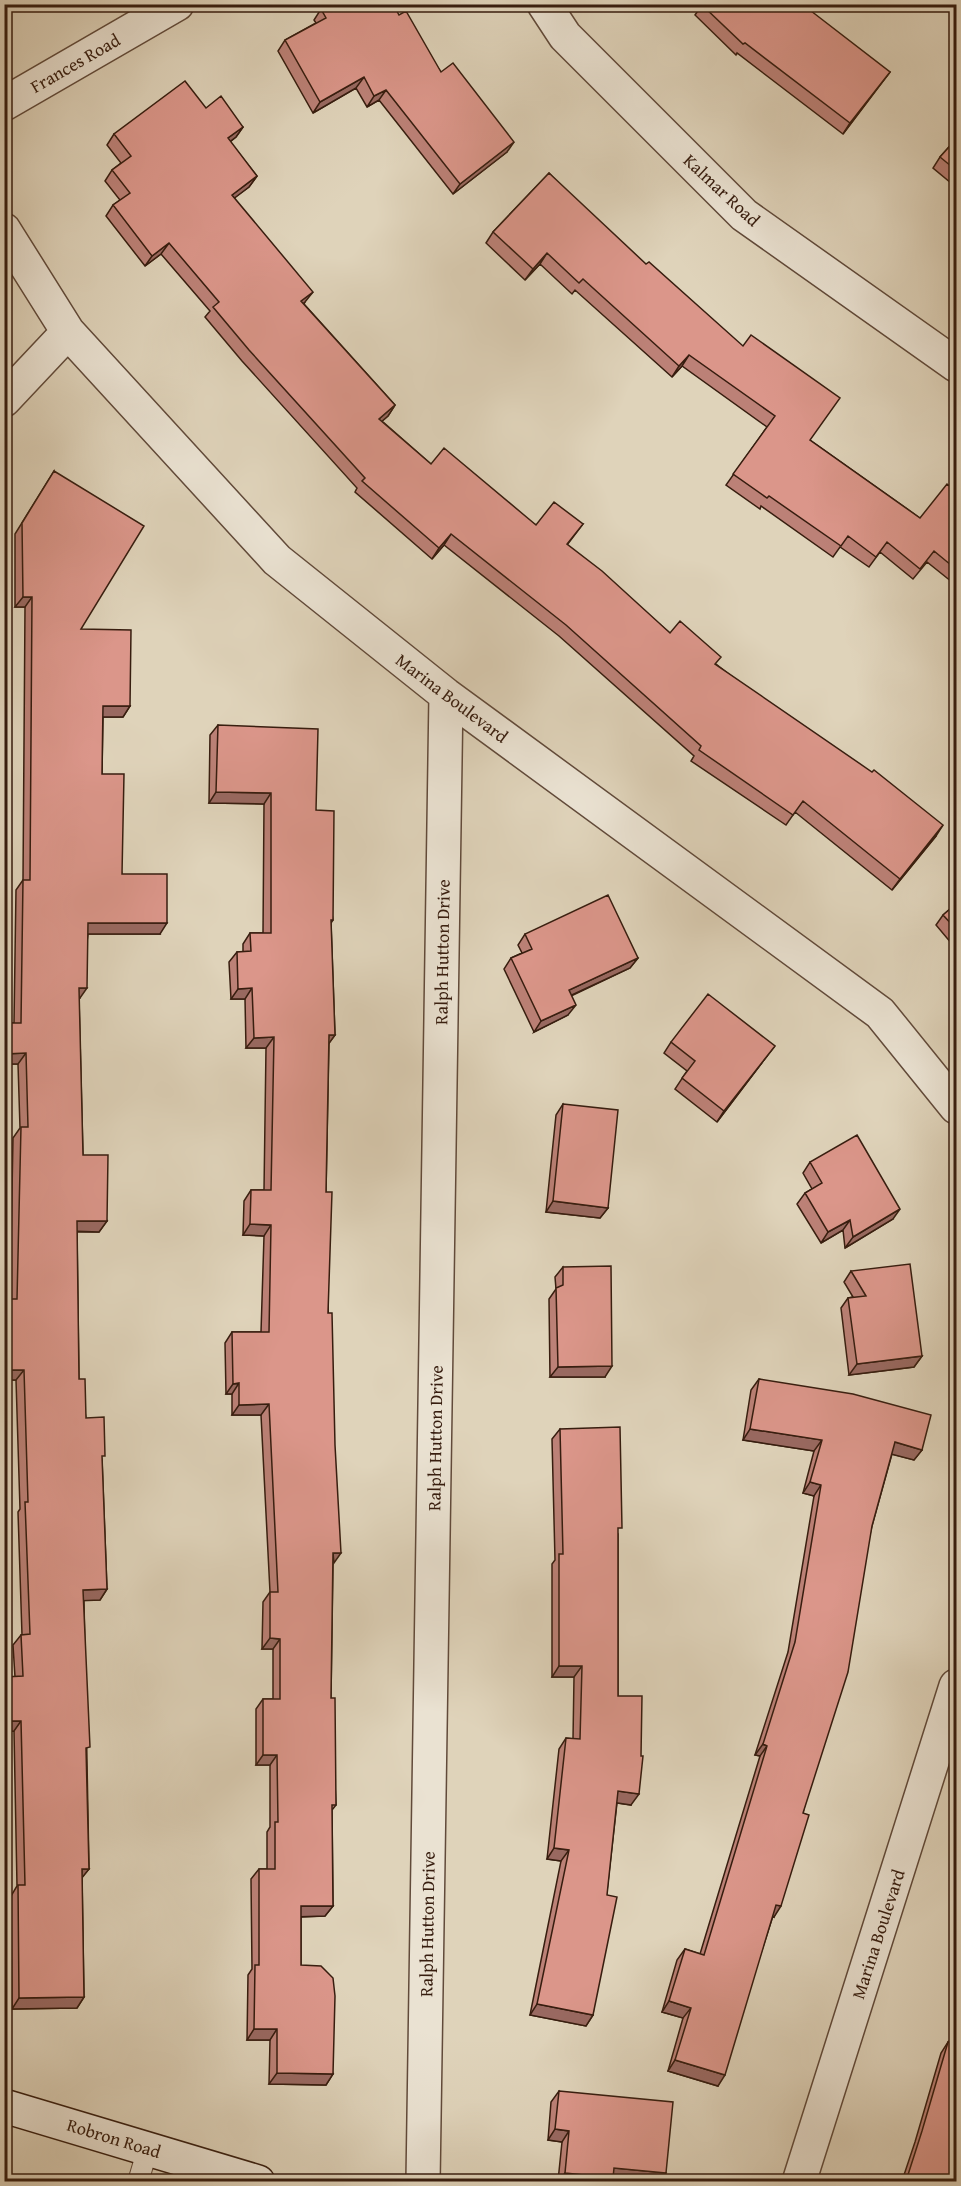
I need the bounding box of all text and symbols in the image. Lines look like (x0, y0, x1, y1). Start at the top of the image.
street label: Frances Road (25, 26, 125, 100)
street label: Kalmar Road (678, 147, 767, 233)
street label: Marina Boulevard (390, 647, 514, 750)
street label: Ralph Hutton Drive (427, 879, 457, 1025)
street label: Ralph Hutton Drive (420, 1365, 450, 1511)
street label: Ralph Hutton Drive (412, 1851, 442, 1997)
street label: Marina Boulevard (844, 1865, 912, 2002)
street label: Robron Road (64, 2111, 165, 2165)

